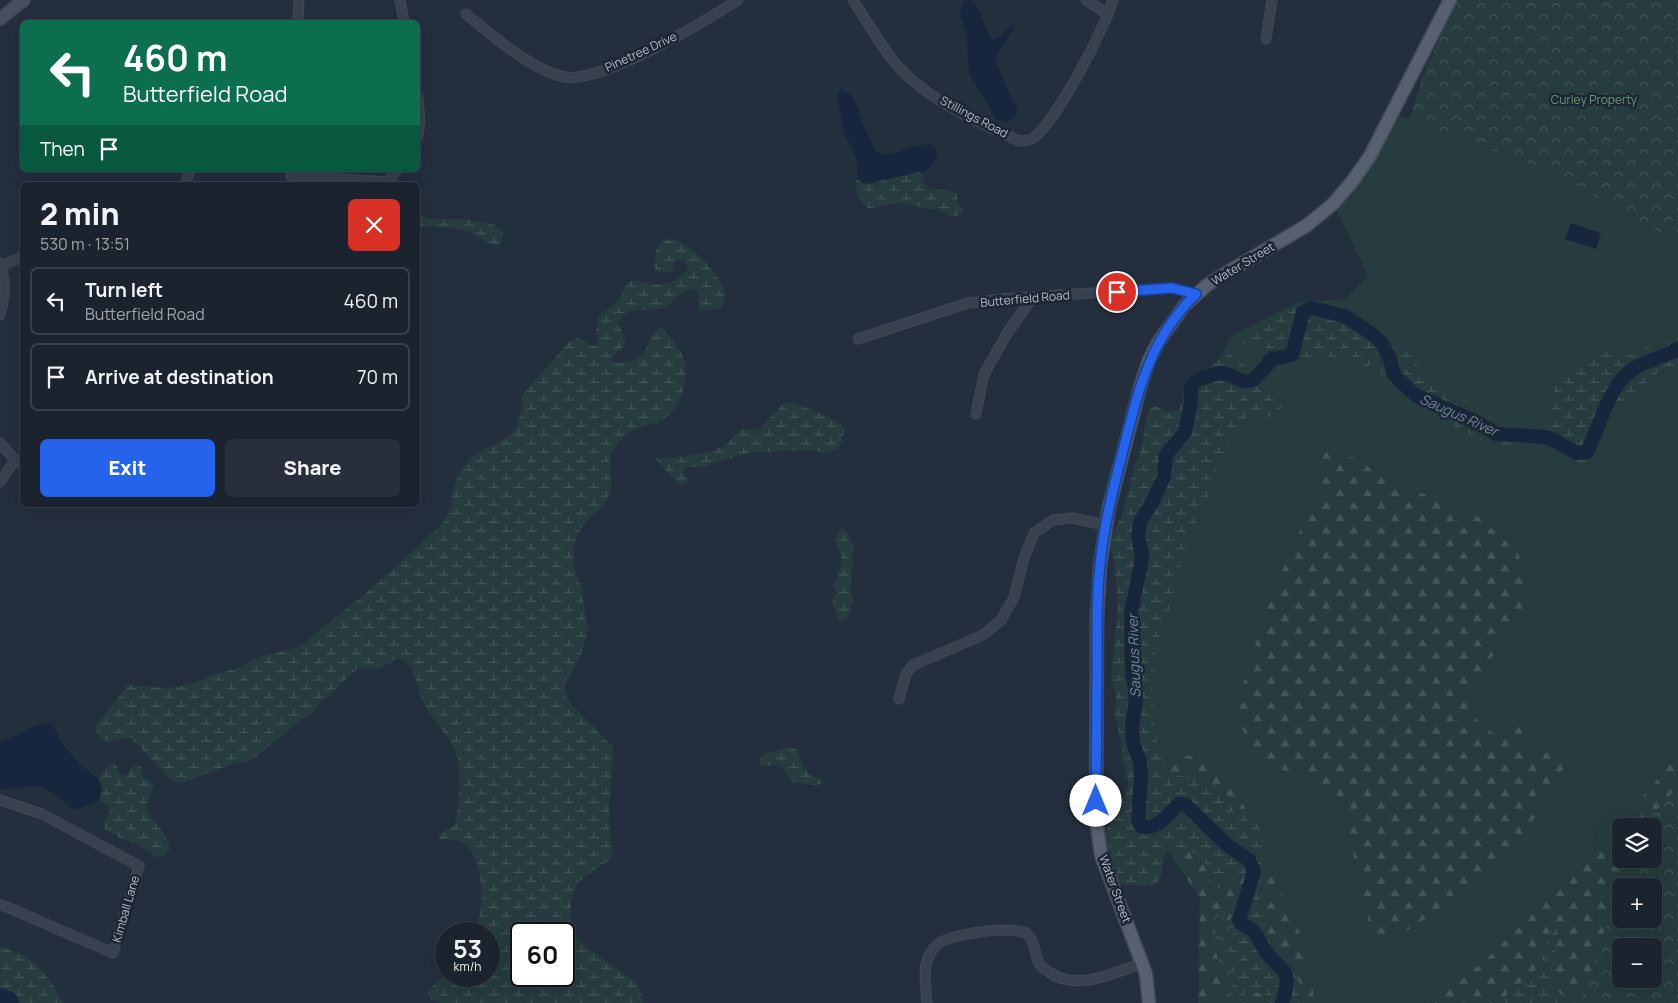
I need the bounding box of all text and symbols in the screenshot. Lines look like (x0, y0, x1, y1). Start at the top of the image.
street label: Pinetree Drive (602, 27, 680, 76)
text: 460 m (123, 34, 228, 82)
icon: left (40, 40, 105, 105)
text: Butterfield Road (123, 79, 288, 109)
street label: Stillings Road (937, 91, 1011, 142)
park label: Curley Property (1551, 91, 1638, 108)
icon: arrive (95, 135, 123, 163)
text: Then (40, 136, 85, 162)
text: 2 min (40, 193, 120, 234)
button: close (348, 199, 400, 251)
text: 530 m · 13:51 (40, 233, 130, 255)
street label: Water Street (1208, 238, 1278, 289)
pin (1096, 271, 1138, 313)
text: Turn left (85, 277, 163, 303)
icon: arrive (1103, 278, 1131, 306)
street label: Butterfield Road (980, 286, 1070, 311)
icon: left (42, 287, 70, 315)
text: 460 m (344, 288, 398, 314)
text: Butterfield Road (85, 303, 205, 325)
icon: arrive (42, 363, 70, 391)
text: Arrive at destination (85, 364, 274, 390)
text: 70 m (357, 364, 398, 390)
water label: Saugus River (1417, 389, 1503, 441)
button: Exit (40, 439, 215, 497)
button: Share (225, 439, 400, 497)
water label: Saugus River (1122, 612, 1144, 698)
position arrow (1069, 774, 1121, 826)
map controls (1612, 818, 1662, 988)
button: layers (1612, 818, 1662, 868)
street label: Water Street (1095, 853, 1136, 925)
street label: Kimball Lane (108, 873, 143, 944)
button: + (1612, 878, 1662, 928)
speed limit sign: 60 (510, 922, 575, 987)
text: 53 (453, 931, 482, 966)
button: − (1612, 938, 1662, 988)
text: km/h (454, 958, 481, 975)

